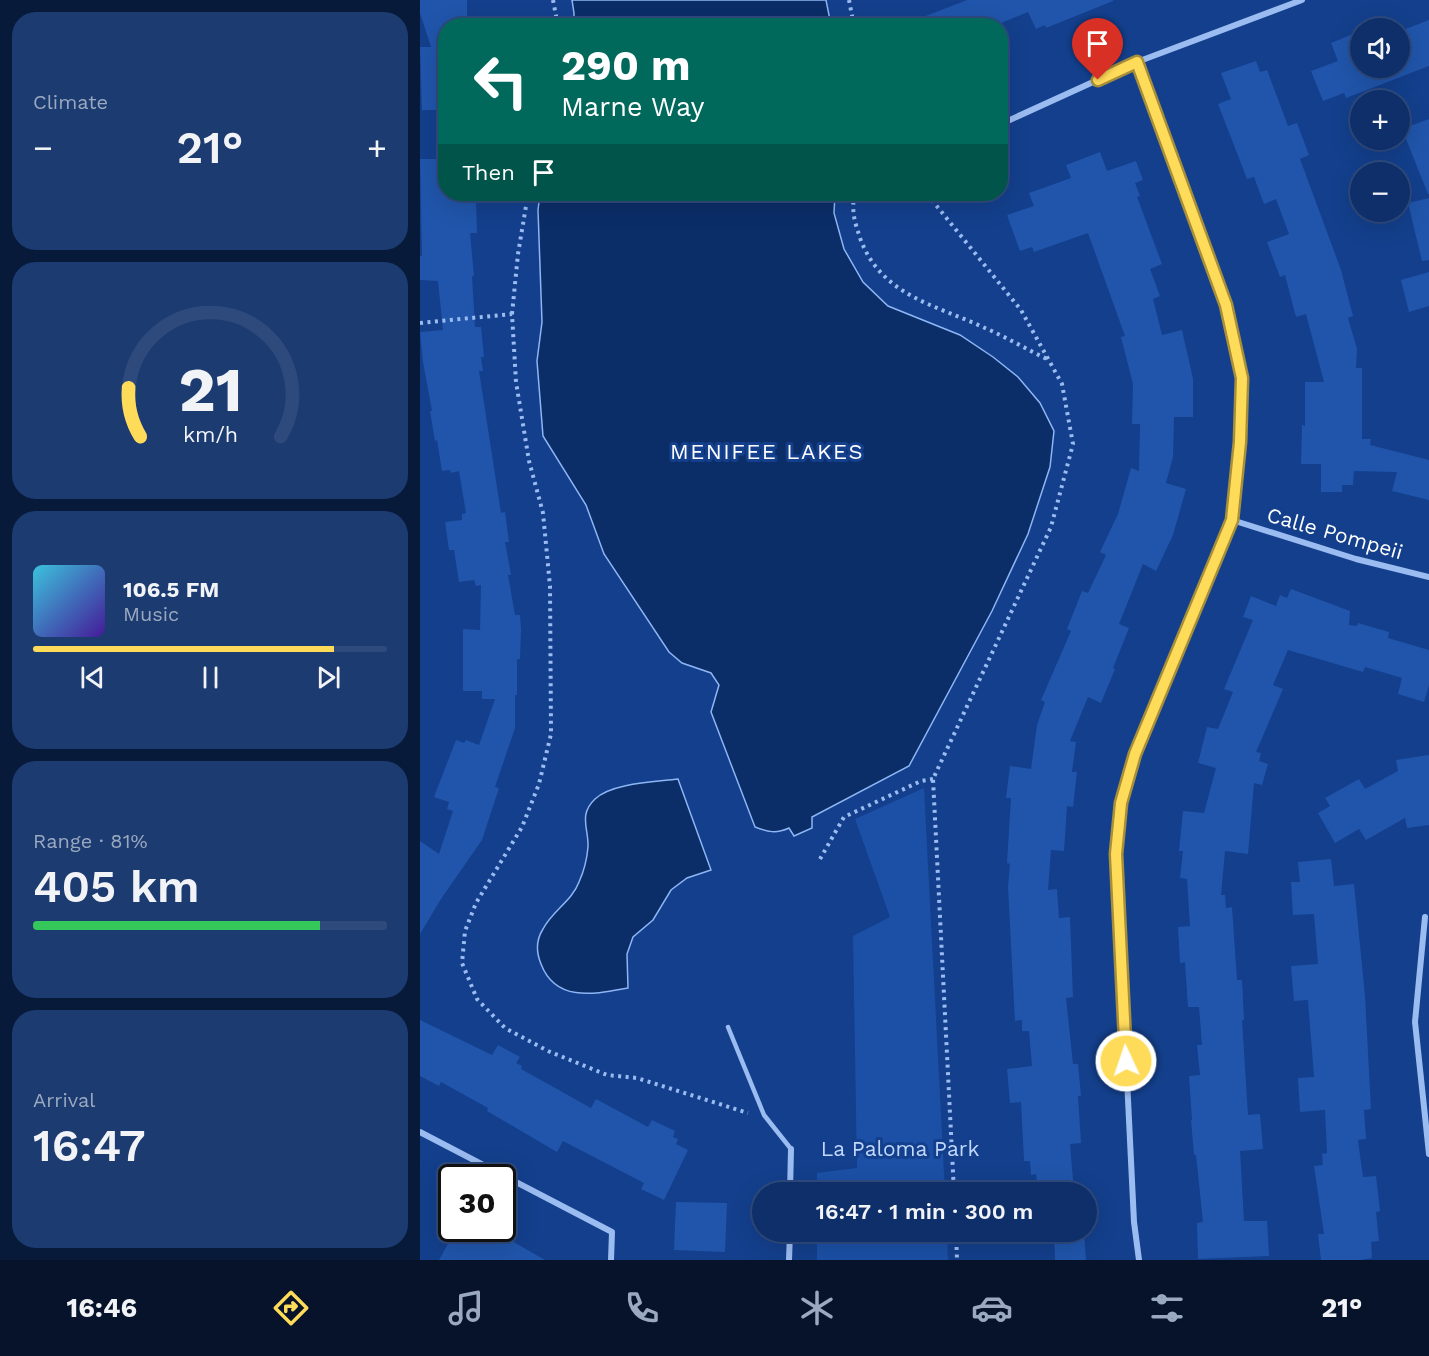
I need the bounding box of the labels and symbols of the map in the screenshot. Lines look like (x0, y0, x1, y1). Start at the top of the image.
pin (1072, 18, 1123, 80)
district label: MENIFEE LAKES (670, 439, 864, 464)
street label: Calle Pompeii (1264, 502, 1406, 564)
position arrow (1094, 1029, 1158, 1093)
park label: La Paloma Park (821, 1136, 979, 1161)
speed limit sign: 30 (438, 1164, 516, 1242)

